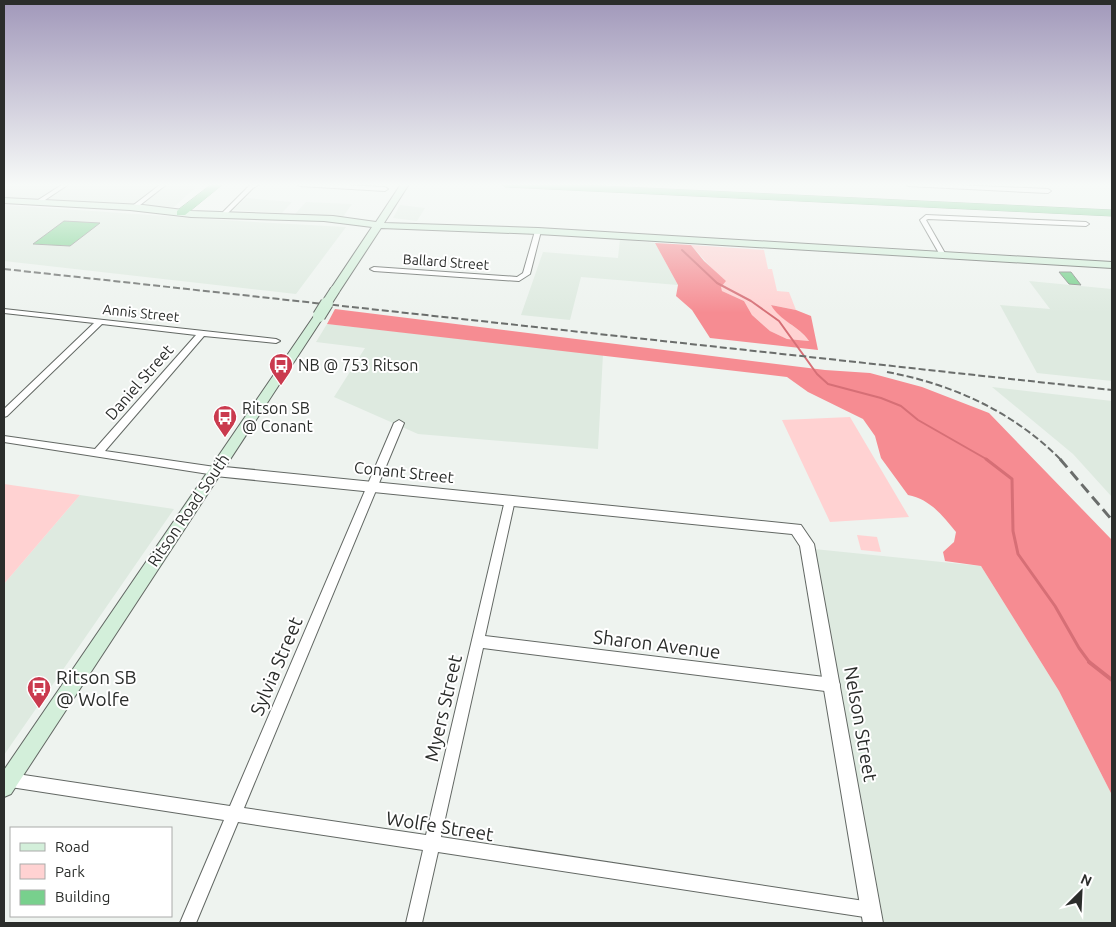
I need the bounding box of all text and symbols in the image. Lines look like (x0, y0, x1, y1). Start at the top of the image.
street label: Ballard Street (402, 251, 490, 273)
street label: Annis Street (102, 301, 181, 325)
street label: Daniel Street (101, 340, 177, 423)
bus stop icon: NB @ 753 Ritson (268, 352, 294, 386)
place label: NB @ 753 Ritson (298, 356, 418, 374)
place label: Ritson SB @ Conant (242, 399, 313, 435)
bus stop icon: Ritson SB @ Conant (212, 404, 238, 438)
street label: Ritson Road South (144, 450, 232, 570)
street label: Conant Street (353, 458, 456, 486)
street label: Sylvia Street (245, 613, 307, 719)
street label: Sharon Avenue (592, 625, 722, 663)
street label: Myers Street (420, 652, 466, 764)
street label: Nelson Street (840, 665, 882, 784)
place label: Ritson SB @ Wolfe (56, 666, 137, 710)
bus stop icon: Ritson SB @ Wolfe (26, 675, 52, 709)
street label: Wolfe Street (385, 807, 496, 845)
legend (10, 827, 172, 917)
text: Road (55, 838, 90, 855)
text: Park (55, 863, 85, 880)
north arrow (1056, 867, 1106, 917)
text: N (1078, 871, 1094, 890)
text: Building (55, 888, 110, 905)

